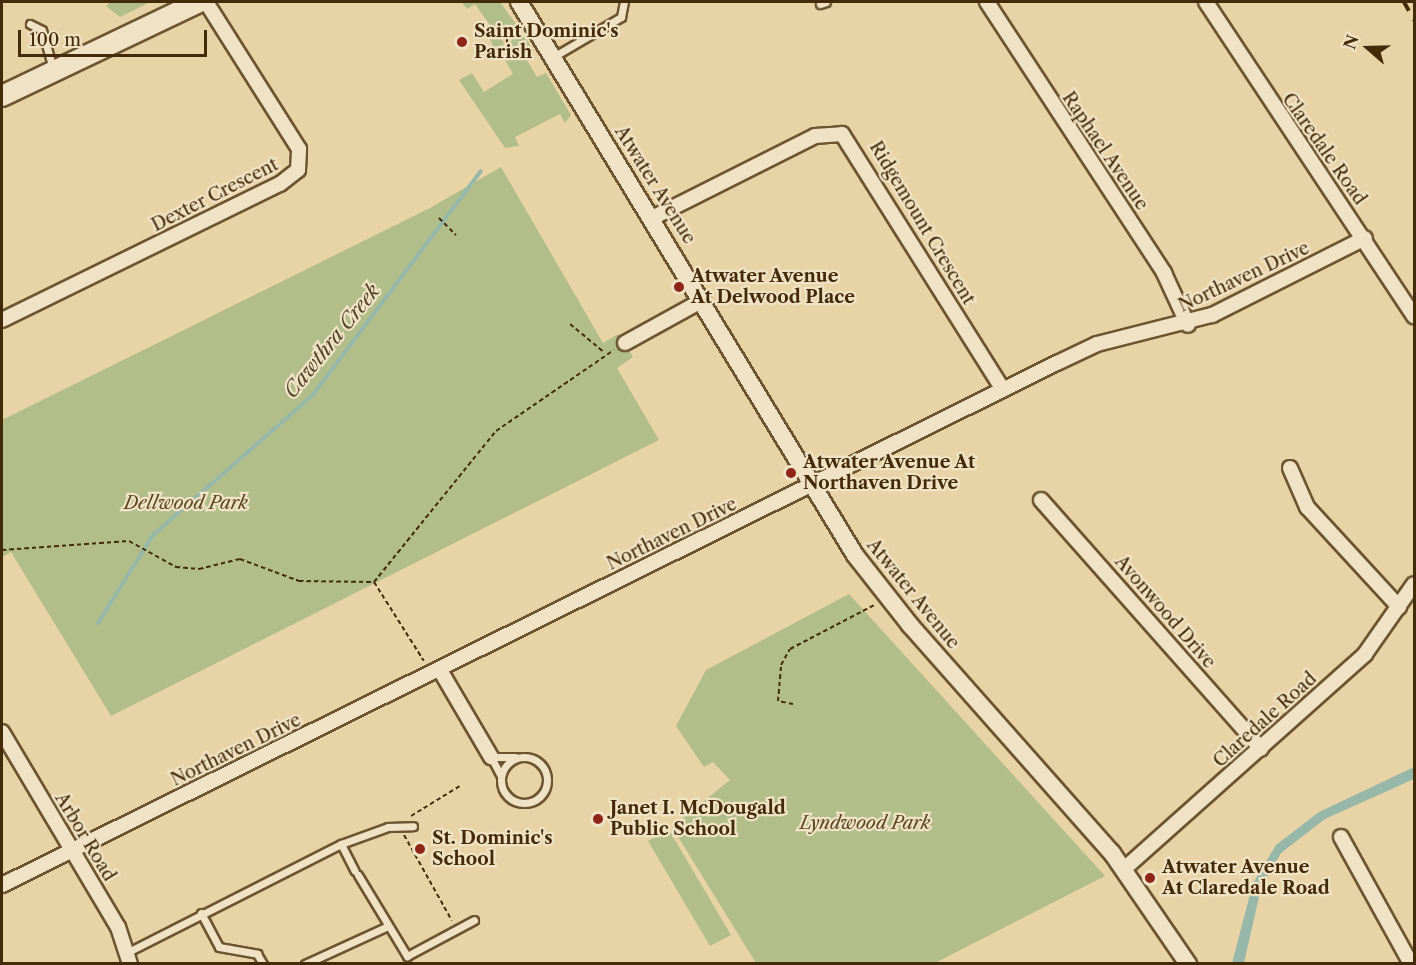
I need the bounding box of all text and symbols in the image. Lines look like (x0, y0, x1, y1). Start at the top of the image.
scale bar (21, 18, 210, 56)
north arrow (1338, 18, 1398, 78)
place label: Saint Dominic's Parish (474, 21, 619, 63)
text: 100 m (29, 29, 81, 51)
text: N (1339, 32, 1363, 52)
marker: Saint Dominic's Parish (455, 35, 469, 49)
street label: Raphael Avenue (1057, 87, 1153, 215)
street label: Claredale Road (1277, 89, 1371, 209)
street label: Atwater Avenue (610, 122, 700, 248)
street label: Ridgemount Crescent (865, 137, 979, 309)
street label: Dexter Crescent (148, 154, 282, 236)
street label: Northaven Drive (1175, 237, 1313, 317)
place label: Atwater Avenue At Delwood Place (691, 266, 855, 308)
water label: Cawthra Creek (279, 279, 385, 403)
marker: Atwater Avenue At Delwood Place (672, 280, 686, 294)
place label: Atwater Avenue At Northaven Drive (803, 452, 977, 494)
marker: Atwater Avenue At Northaven Drive (784, 466, 798, 480)
park label: Dellwood Park (124, 492, 248, 514)
street label: Northaven Drive (604, 493, 740, 575)
street label: Atwater Avenue (862, 534, 964, 654)
street label: Avonwood Drive (1110, 551, 1220, 673)
street label: Claredale Road (1209, 668, 1321, 772)
street label: Northaven Drive (168, 709, 304, 791)
street label: Arbor Road (50, 789, 120, 885)
place label: Janet I. McDougald Public School (610, 798, 786, 840)
marker: Janet I. McDougald Public School (591, 812, 605, 826)
park label: Lyndwood Park (800, 812, 930, 834)
place label: St. Dominic's School (432, 828, 552, 870)
marker: St. Dominic's School (413, 842, 427, 856)
place label: Atwater Avenue At Claredale Road (1162, 857, 1330, 900)
marker: Atwater Avenue At Claredale Road (1143, 871, 1157, 885)

